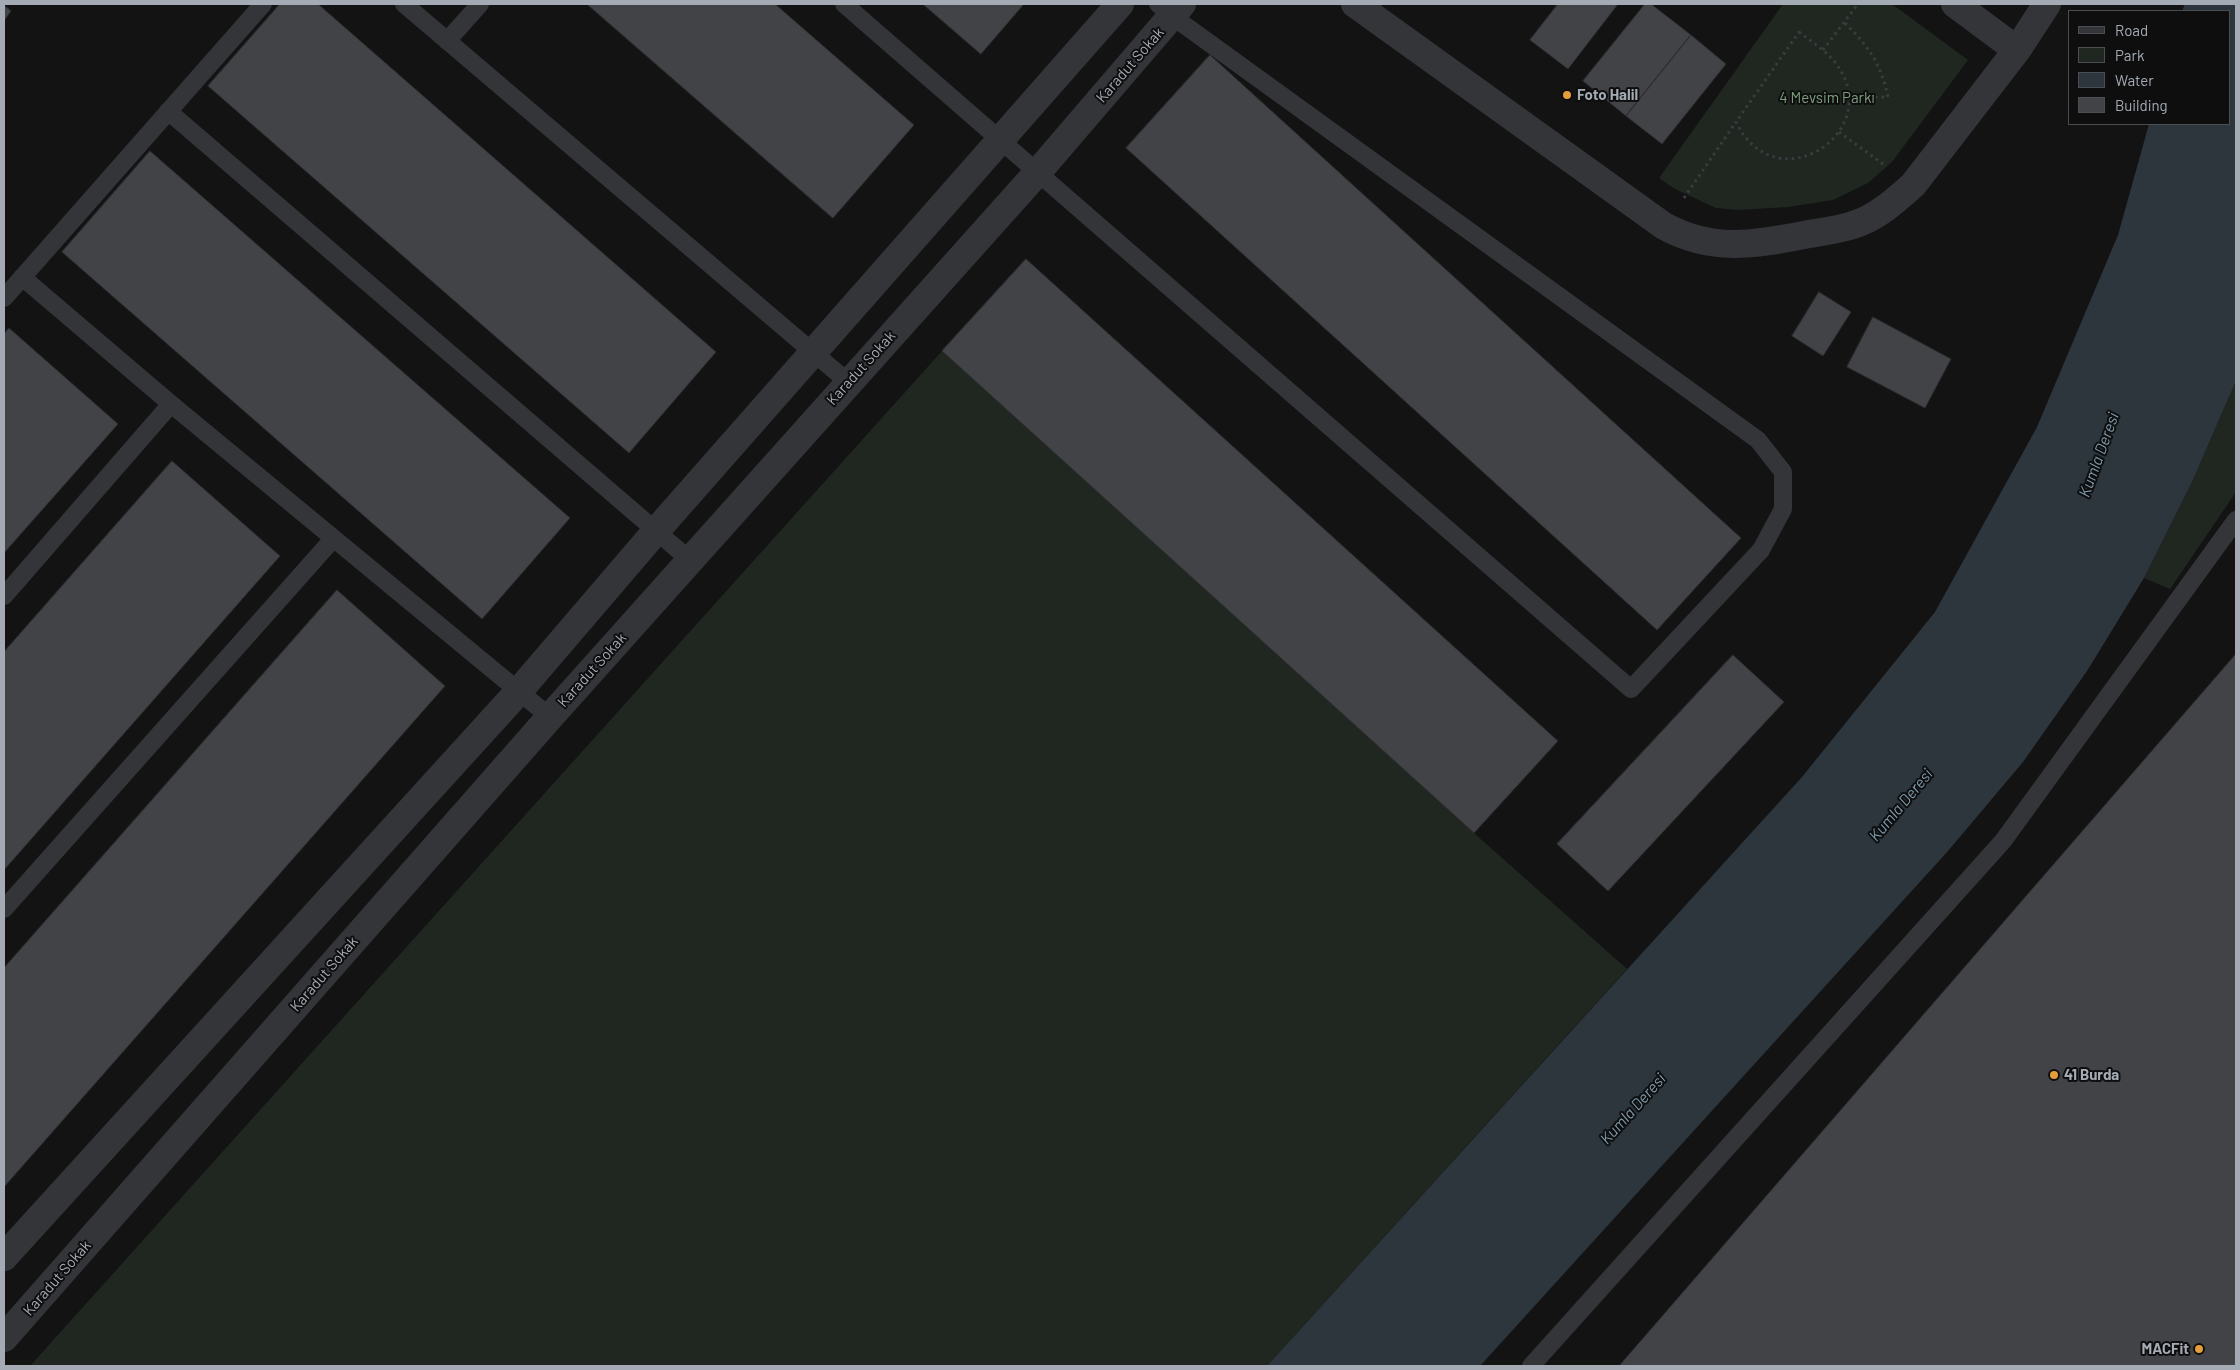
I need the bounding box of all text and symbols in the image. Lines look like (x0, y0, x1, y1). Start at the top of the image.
legend (2068, 10, 2230, 125)
text: Road (2115, 21, 2148, 39)
street label: Karadut Sokak (1092, 24, 1168, 106)
text: Park (2115, 46, 2144, 64)
text: Water (2115, 71, 2154, 89)
place label: Foto Halil (1577, 86, 1638, 104)
marker: Foto Halil (1561, 89, 1573, 101)
park label: 4 Mevsim Parkı (1779, 89, 1875, 107)
text: Building (2115, 96, 2168, 114)
street label: Karadut Sokak (823, 327, 899, 409)
water label: Kumla Deresi (2075, 410, 2123, 500)
street label: Karadut Sokak (554, 629, 630, 711)
water label: Kumla Deresi (1865, 765, 1937, 845)
street label: Karadut Sokak (286, 933, 362, 1015)
place label: 41 Burda (2064, 1066, 2119, 1084)
marker: 41 Burda (2048, 1069, 2060, 1081)
water label: Kumla Deresi (1596, 1070, 1670, 1148)
street label: Karadut Sokak (19, 1237, 95, 1319)
place label: MACFit (2141, 1340, 2189, 1358)
marker: MACFit (2193, 1343, 2205, 1355)

